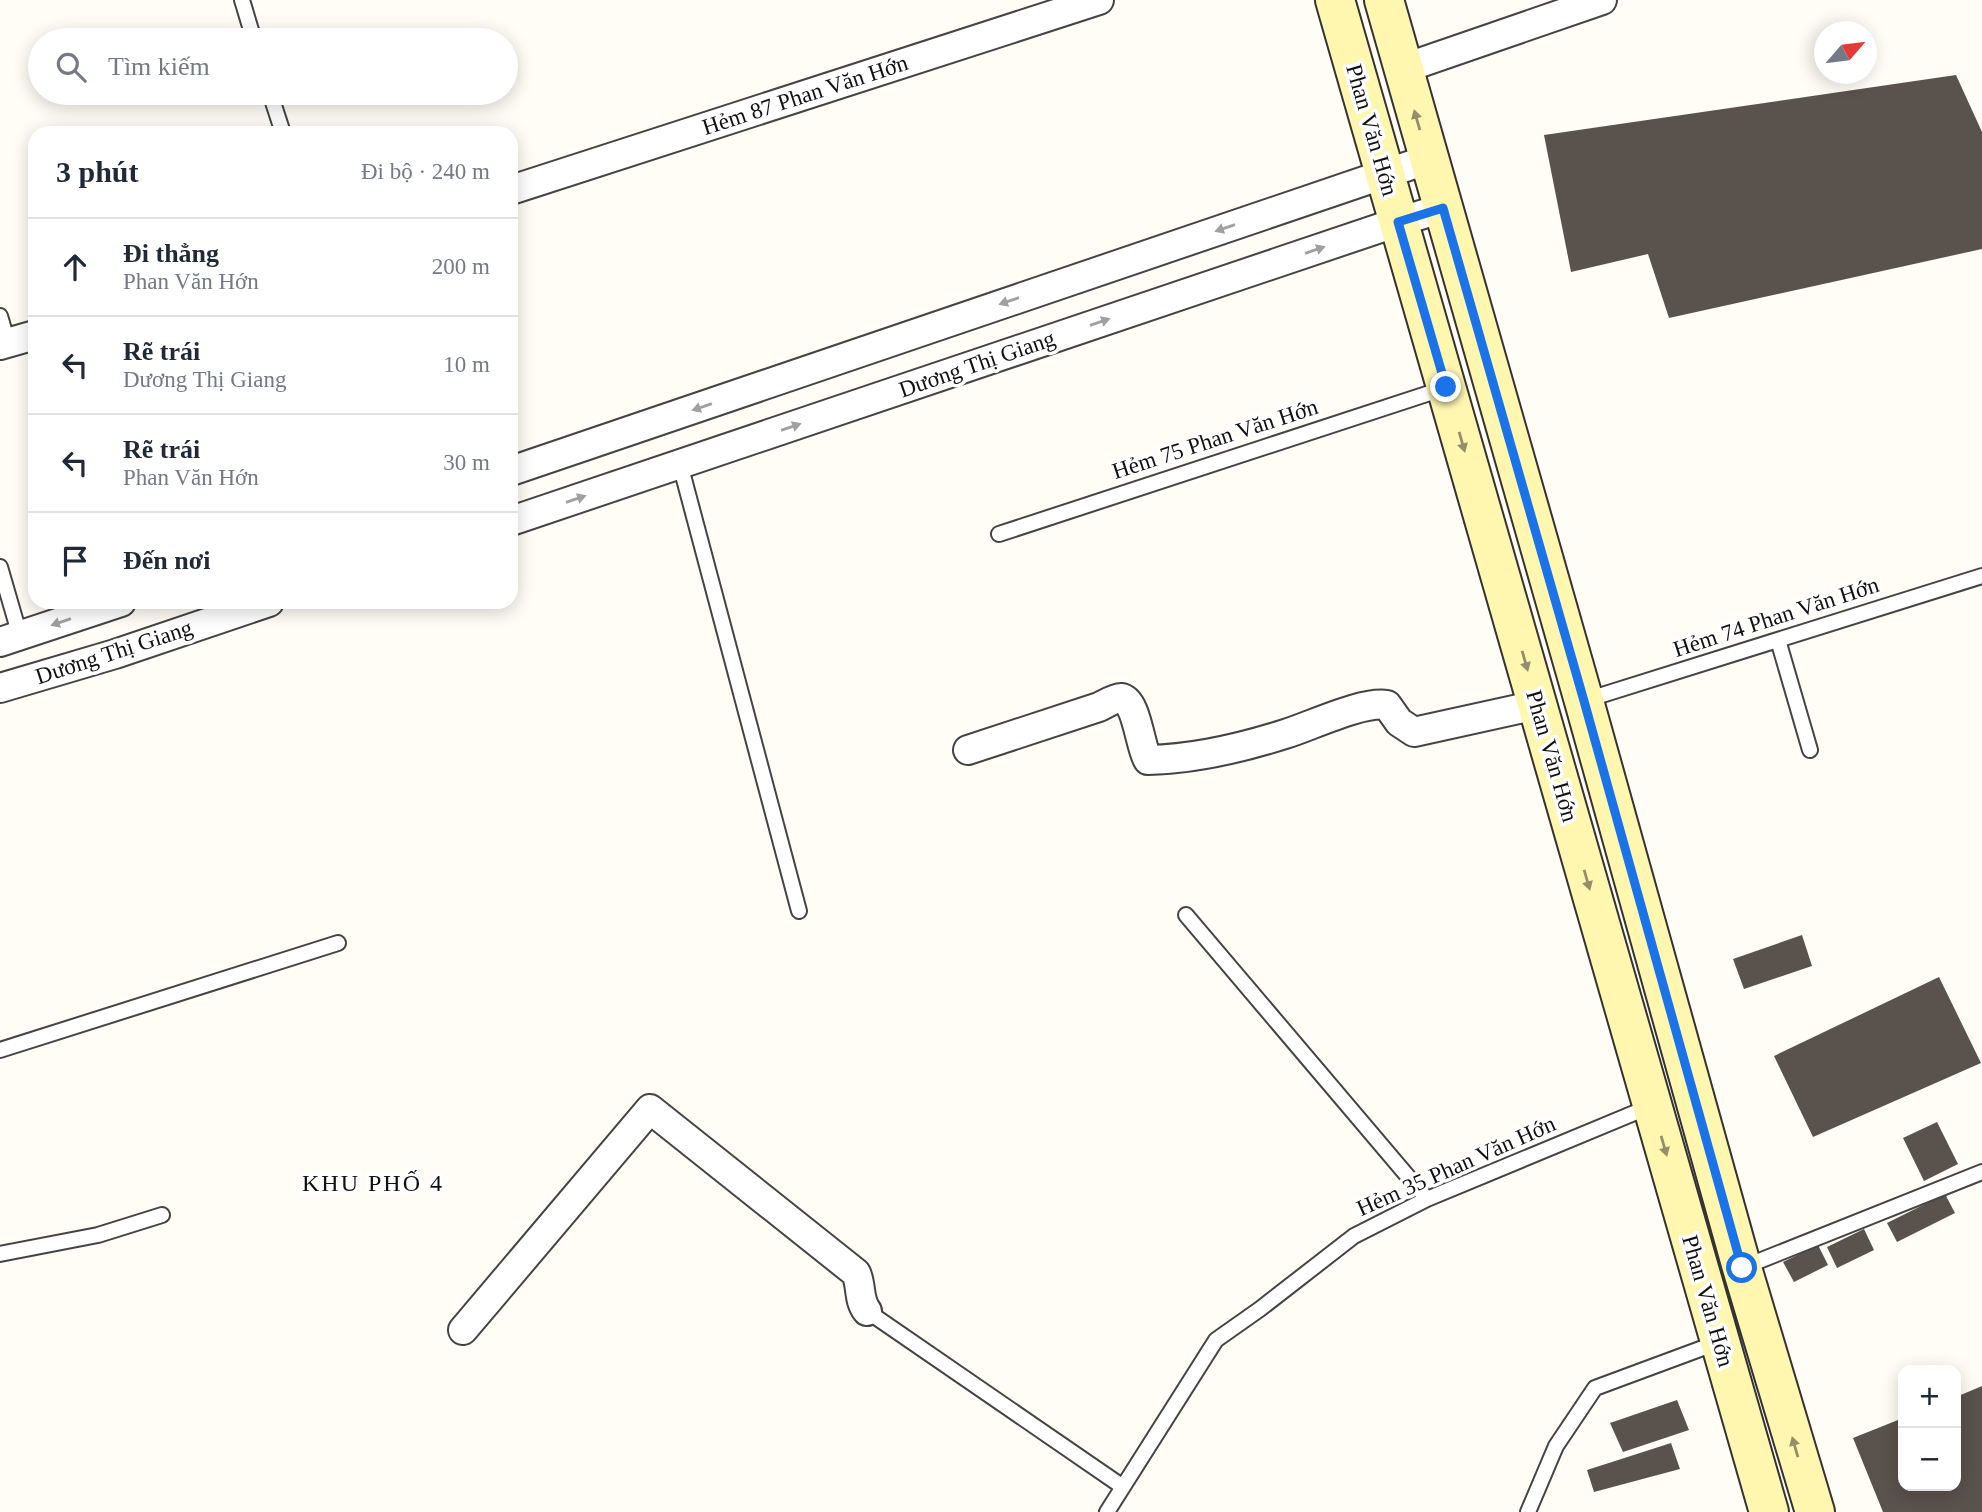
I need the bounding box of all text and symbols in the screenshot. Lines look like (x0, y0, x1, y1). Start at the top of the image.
north arrow (1814, 21, 1877, 84)
search box (28, 28, 518, 105)
icon: search (52, 48, 90, 86)
street label: Hẻm 87 Phan Văn Hớn (699, 50, 912, 140)
text: Tìm kiếm (108, 52, 210, 81)
street label: Phan Văn Hớn (1341, 61, 1403, 199)
one-way arrow (1412, 110, 1422, 131)
text: 3 phút (56, 155, 139, 188)
text: Đi bộ · 240 m (361, 159, 490, 184)
one-way arrow (1214, 223, 1235, 233)
text: Đi thẳng (123, 239, 219, 268)
one-way arrow (1305, 244, 1326, 255)
icon: ahead (56, 248, 94, 286)
text: 200 m (432, 254, 490, 279)
text: Phan Văn Hớn (123, 269, 259, 294)
one-way arrow (999, 296, 1020, 307)
one-way arrow (1089, 317, 1110, 327)
street label: Dương Thị Giang (896, 325, 1059, 402)
text: Rẽ trái (123, 337, 200, 366)
icon: left (56, 346, 94, 384)
text: 10 m (443, 352, 490, 377)
text: Dương Thị Giang (123, 367, 286, 392)
route end (1430, 371, 1461, 402)
street label: Hẻm 75 Phan Văn Hớn (1109, 394, 1322, 484)
one-way arrow (691, 402, 712, 413)
one-way arrow (781, 421, 802, 431)
one-way arrow (1457, 432, 1467, 453)
text: Rẽ trái (123, 435, 200, 464)
icon: left (56, 444, 94, 482)
text: 30 m (443, 450, 490, 475)
text: Phan Văn Hớn (123, 465, 259, 490)
one-way arrow (565, 493, 586, 504)
icon: arrive (56, 542, 94, 580)
text: Đến nơi (123, 546, 210, 575)
street label: Hẻm 74 Phan Văn Hớn (1670, 572, 1883, 662)
street label: Dương Thị Giang (32, 615, 196, 689)
one-way arrow (50, 617, 71, 628)
one-way arrow (1520, 651, 1530, 672)
street label: Phan Văn Hớn (1521, 687, 1583, 825)
one-way arrow (1583, 870, 1593, 891)
street label: Hẻm 35 Phan Văn Hớn (1353, 1111, 1560, 1221)
one-way arrow (1659, 1135, 1669, 1156)
district label: KHU PHỐ 4 (302, 1170, 444, 1196)
street label: Phan Văn Hớn (1677, 1232, 1739, 1370)
route start (1726, 1252, 1757, 1283)
map controls (1898, 1365, 1961, 1491)
button: + (1898, 1365, 1961, 1428)
button: − (1898, 1428, 1961, 1491)
one-way arrow (1790, 1436, 1800, 1457)

